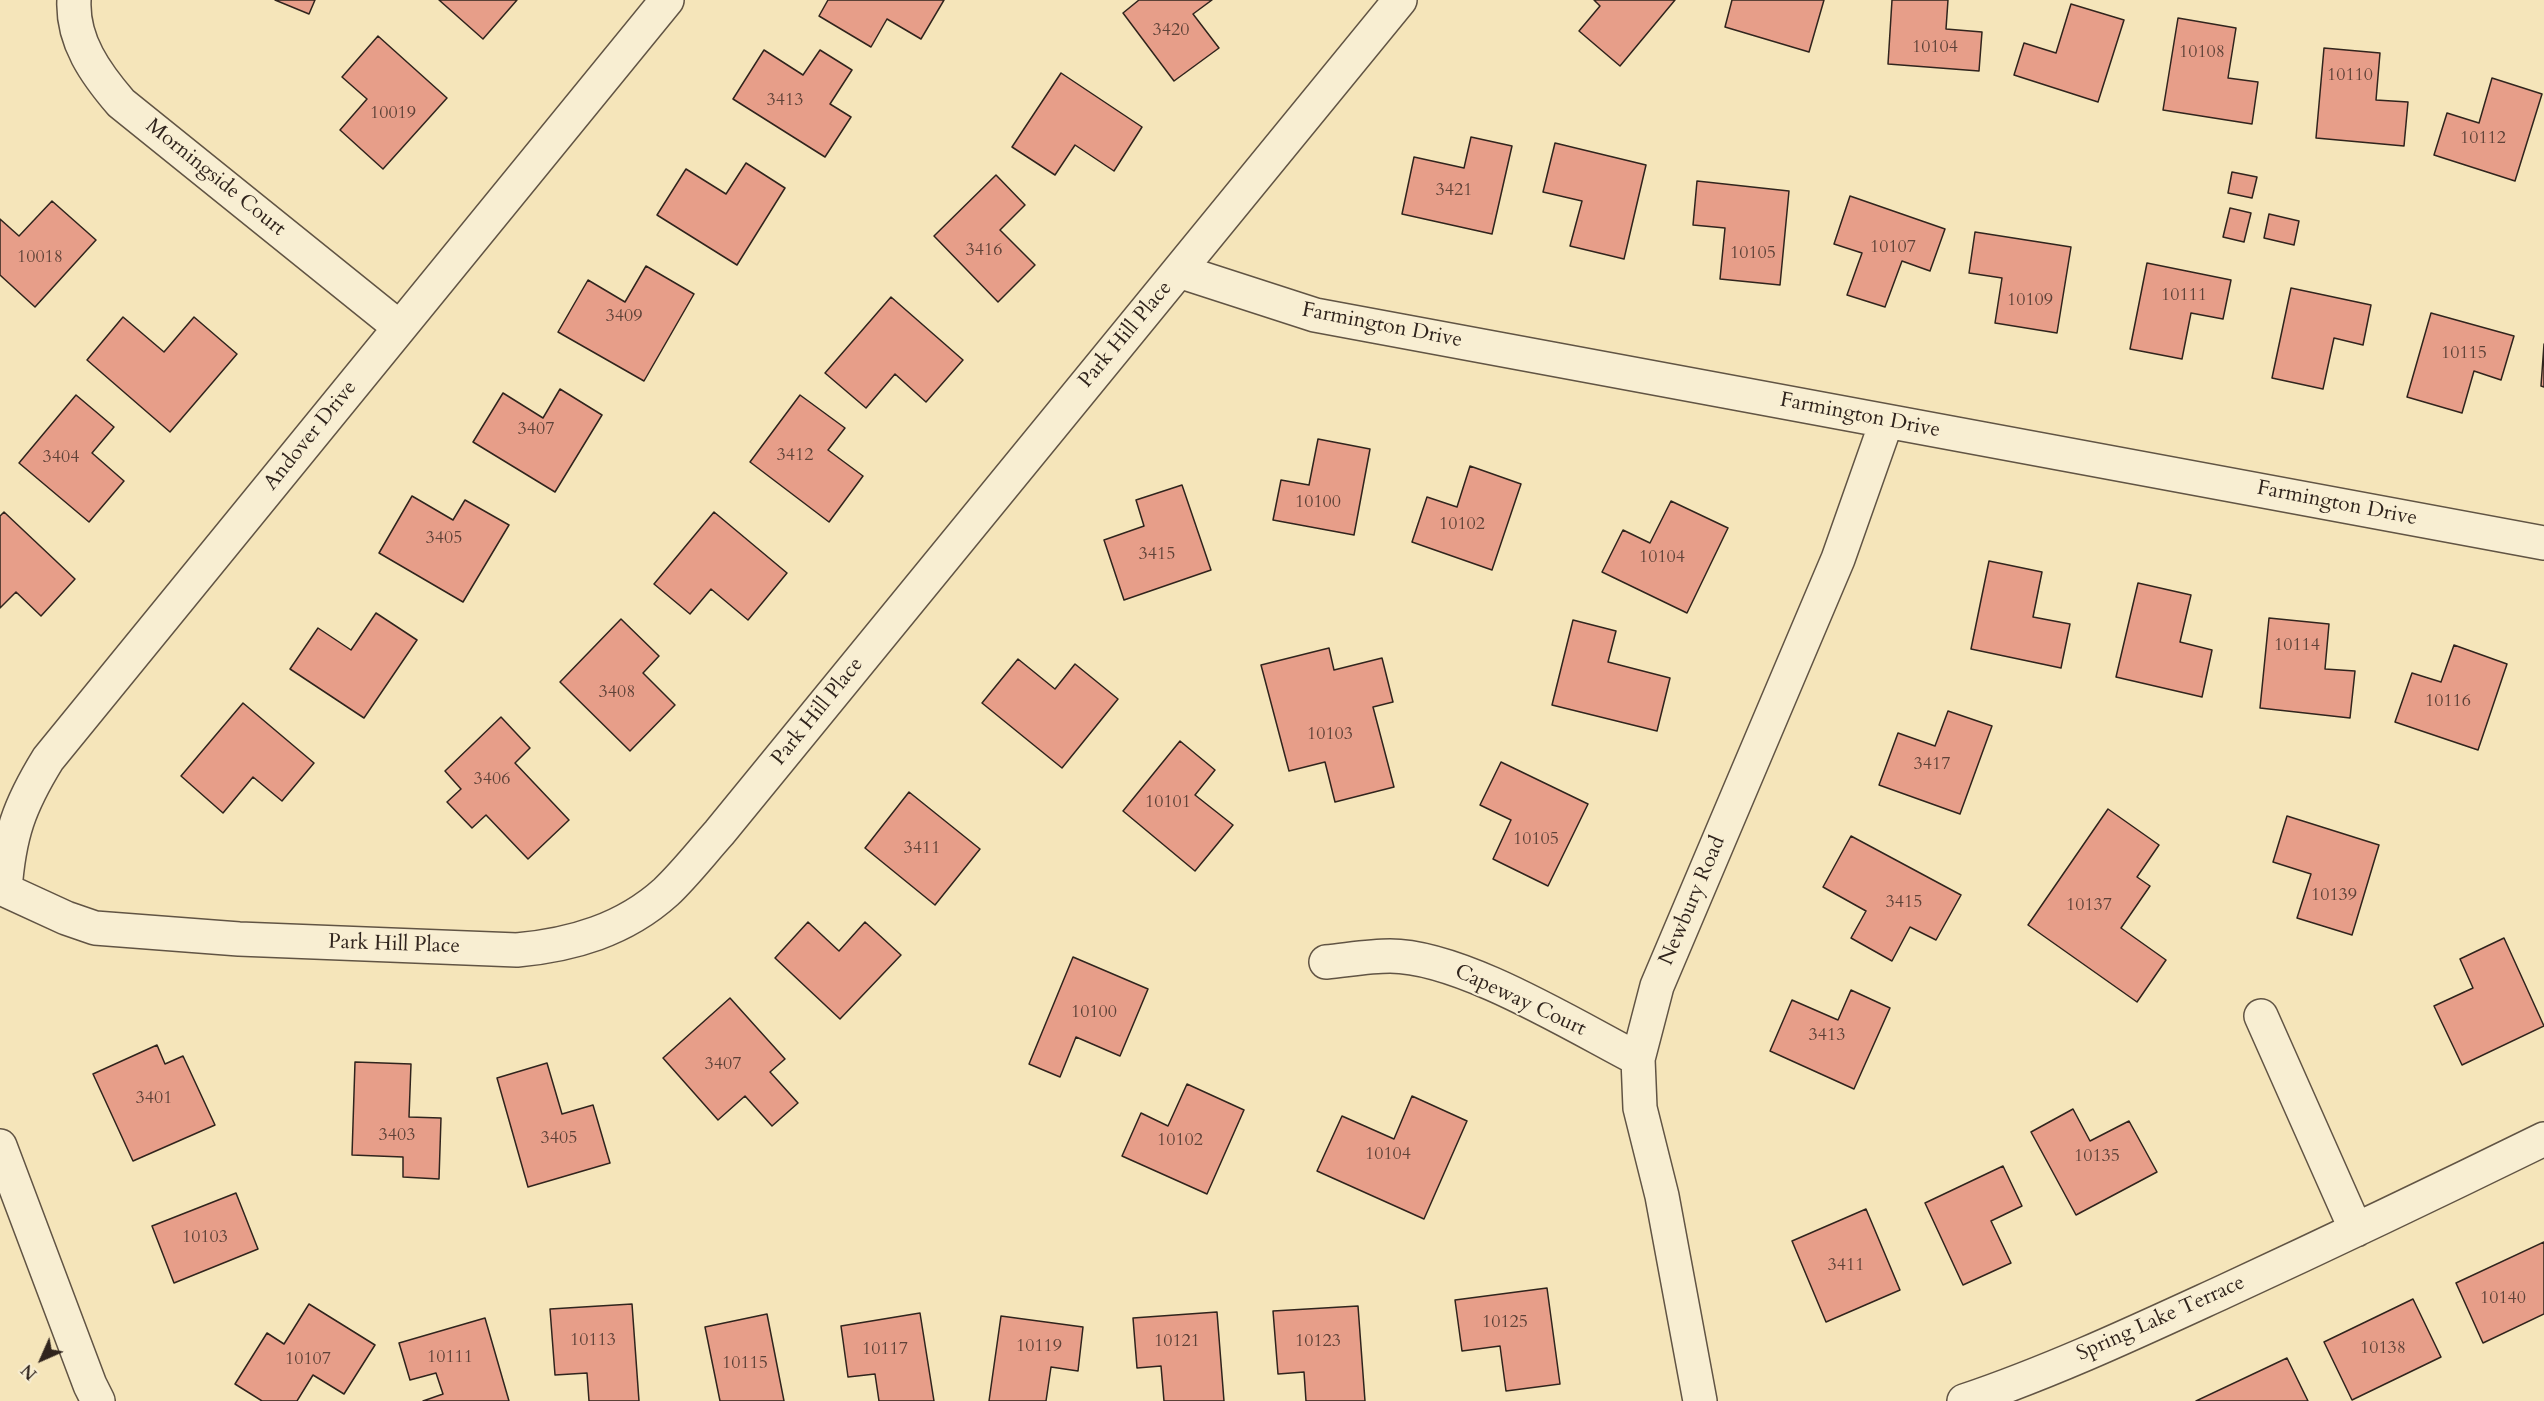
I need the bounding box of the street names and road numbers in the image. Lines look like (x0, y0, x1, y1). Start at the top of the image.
street label: Morningside Court (140, 114, 290, 242)
street label: Park Hill Place (1074, 276, 1178, 394)
street label: Farmington Drive (1300, 298, 1464, 354)
street label: Andover Drive (259, 376, 363, 496)
street label: Farmington Drive (1778, 388, 1942, 444)
street label: Farmington Drive (2255, 476, 2419, 532)
street label: Park Hill Place (767, 653, 869, 771)
street label: Newbury Road (1655, 833, 1731, 969)
street label: Park Hill Place (328, 930, 460, 960)
street label: Capeway Court (1450, 960, 1590, 1042)
street label: Spring Lake Terrace (2073, 1271, 2249, 1367)

